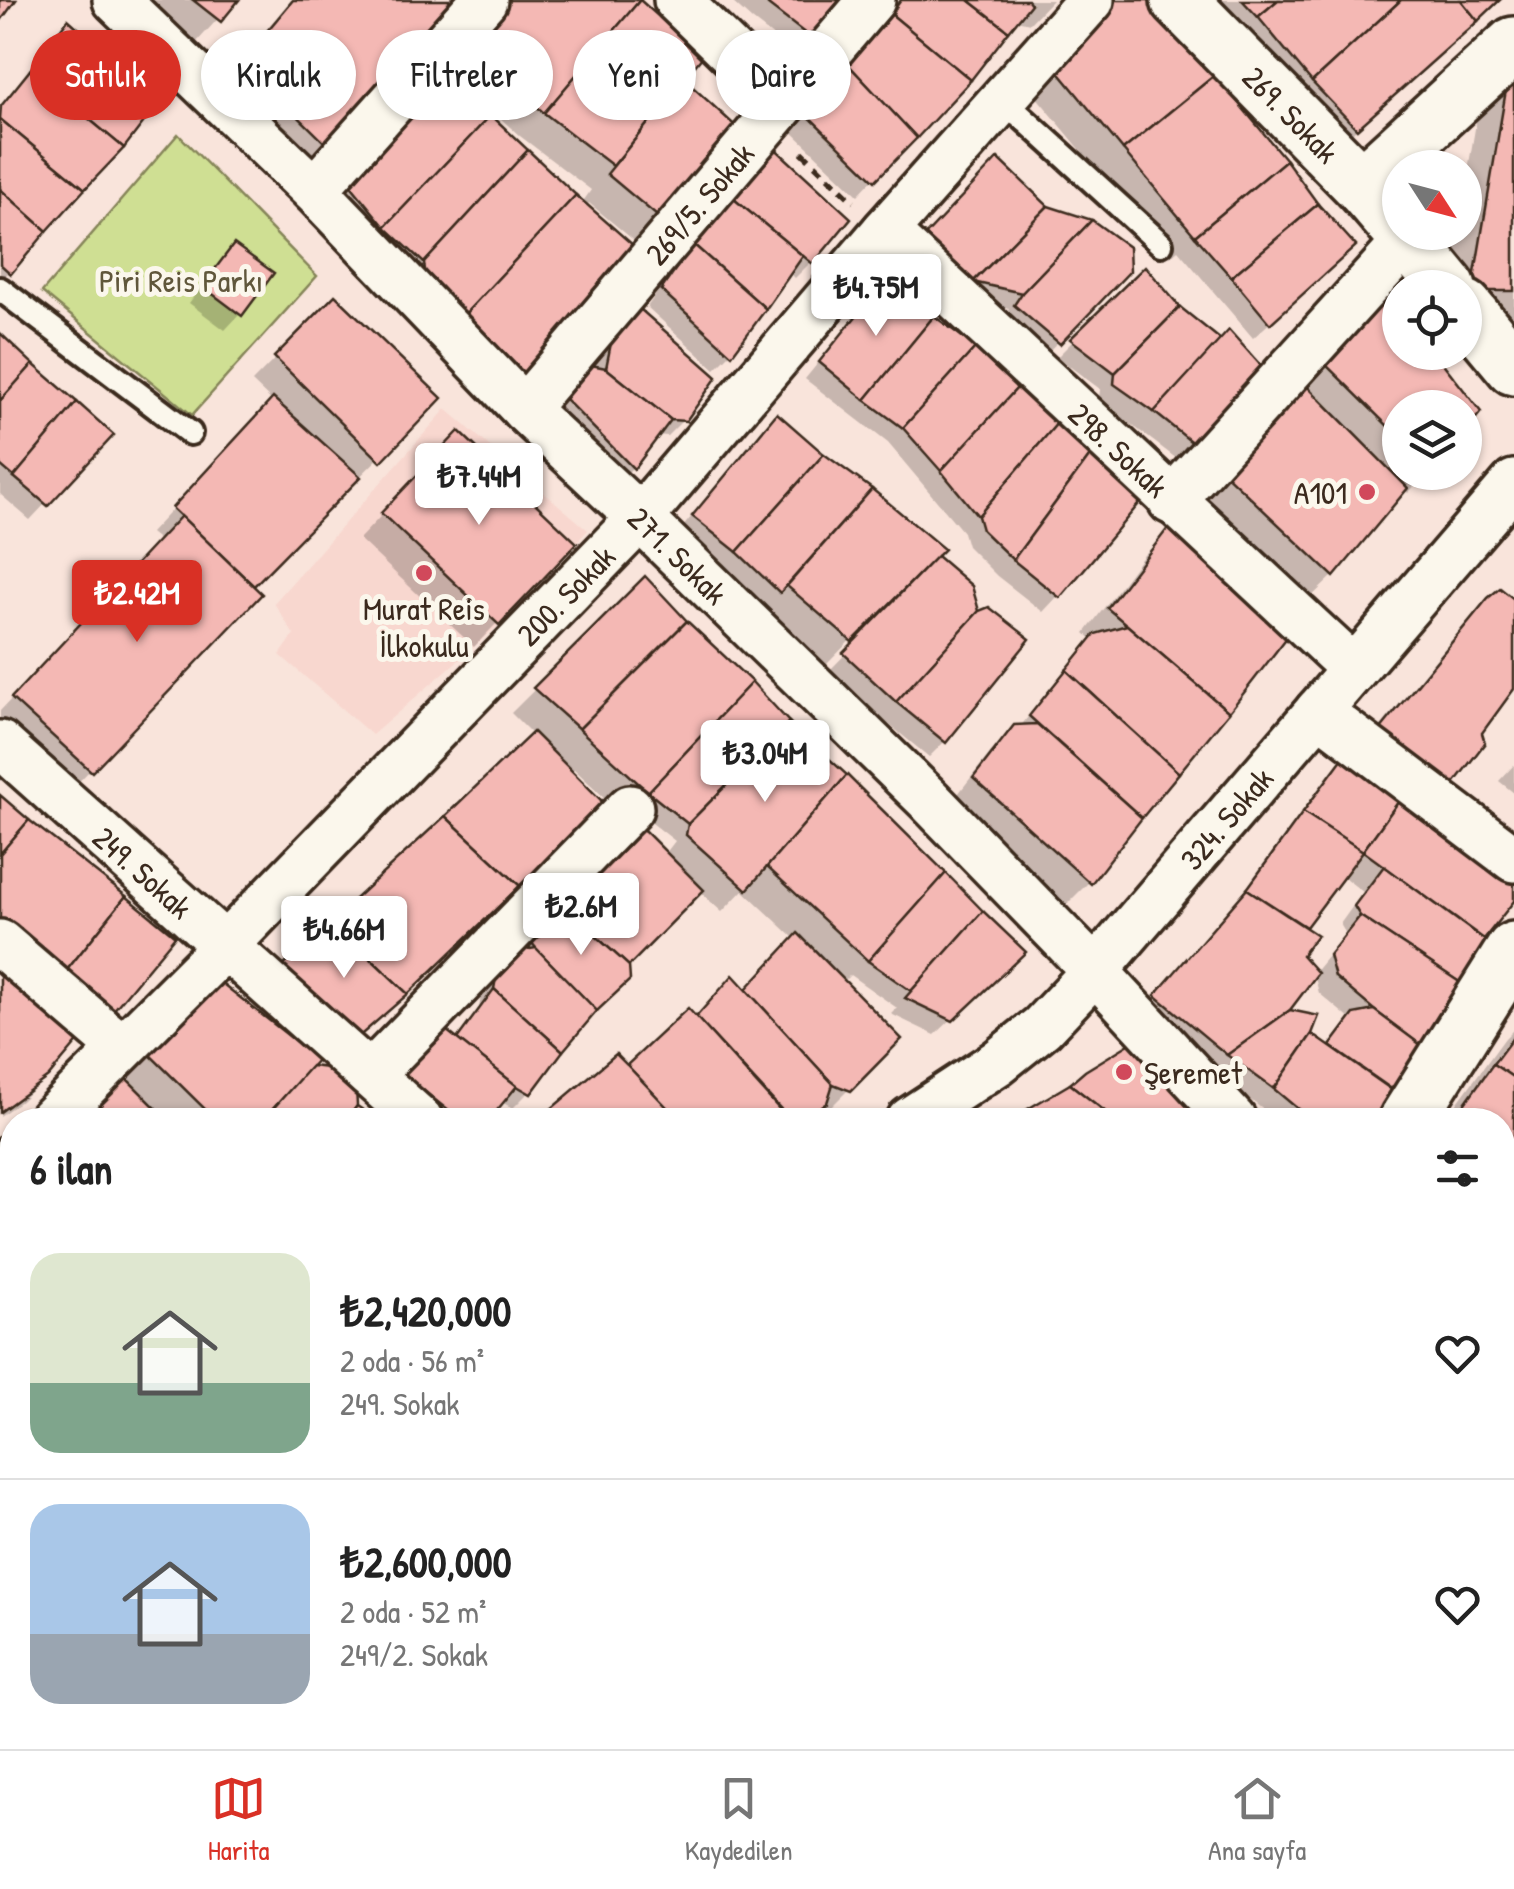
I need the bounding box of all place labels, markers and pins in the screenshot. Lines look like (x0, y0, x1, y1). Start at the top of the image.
pin: ₺4.75M (795, 254, 957, 339)
pin: ₺7.44M (398, 443, 560, 528)
place label: A101 (1294, 471, 1347, 514)
marker: A101 (1356, 481, 1378, 503)
pin: ₺2.42M (56, 560, 218, 645)
marker: Murat Reis İlkokulu (413, 562, 435, 584)
place label: Murat Reis İlkokulu (363, 587, 485, 667)
pin: ₺3.04M (684, 720, 846, 805)
pin: ₺2.6M (511, 873, 651, 958)
pin: ₺4.66M (263, 896, 425, 981)
place label: Şeremet (1144, 1051, 1243, 1094)
marker: Şeremet (1113, 1061, 1135, 1083)

